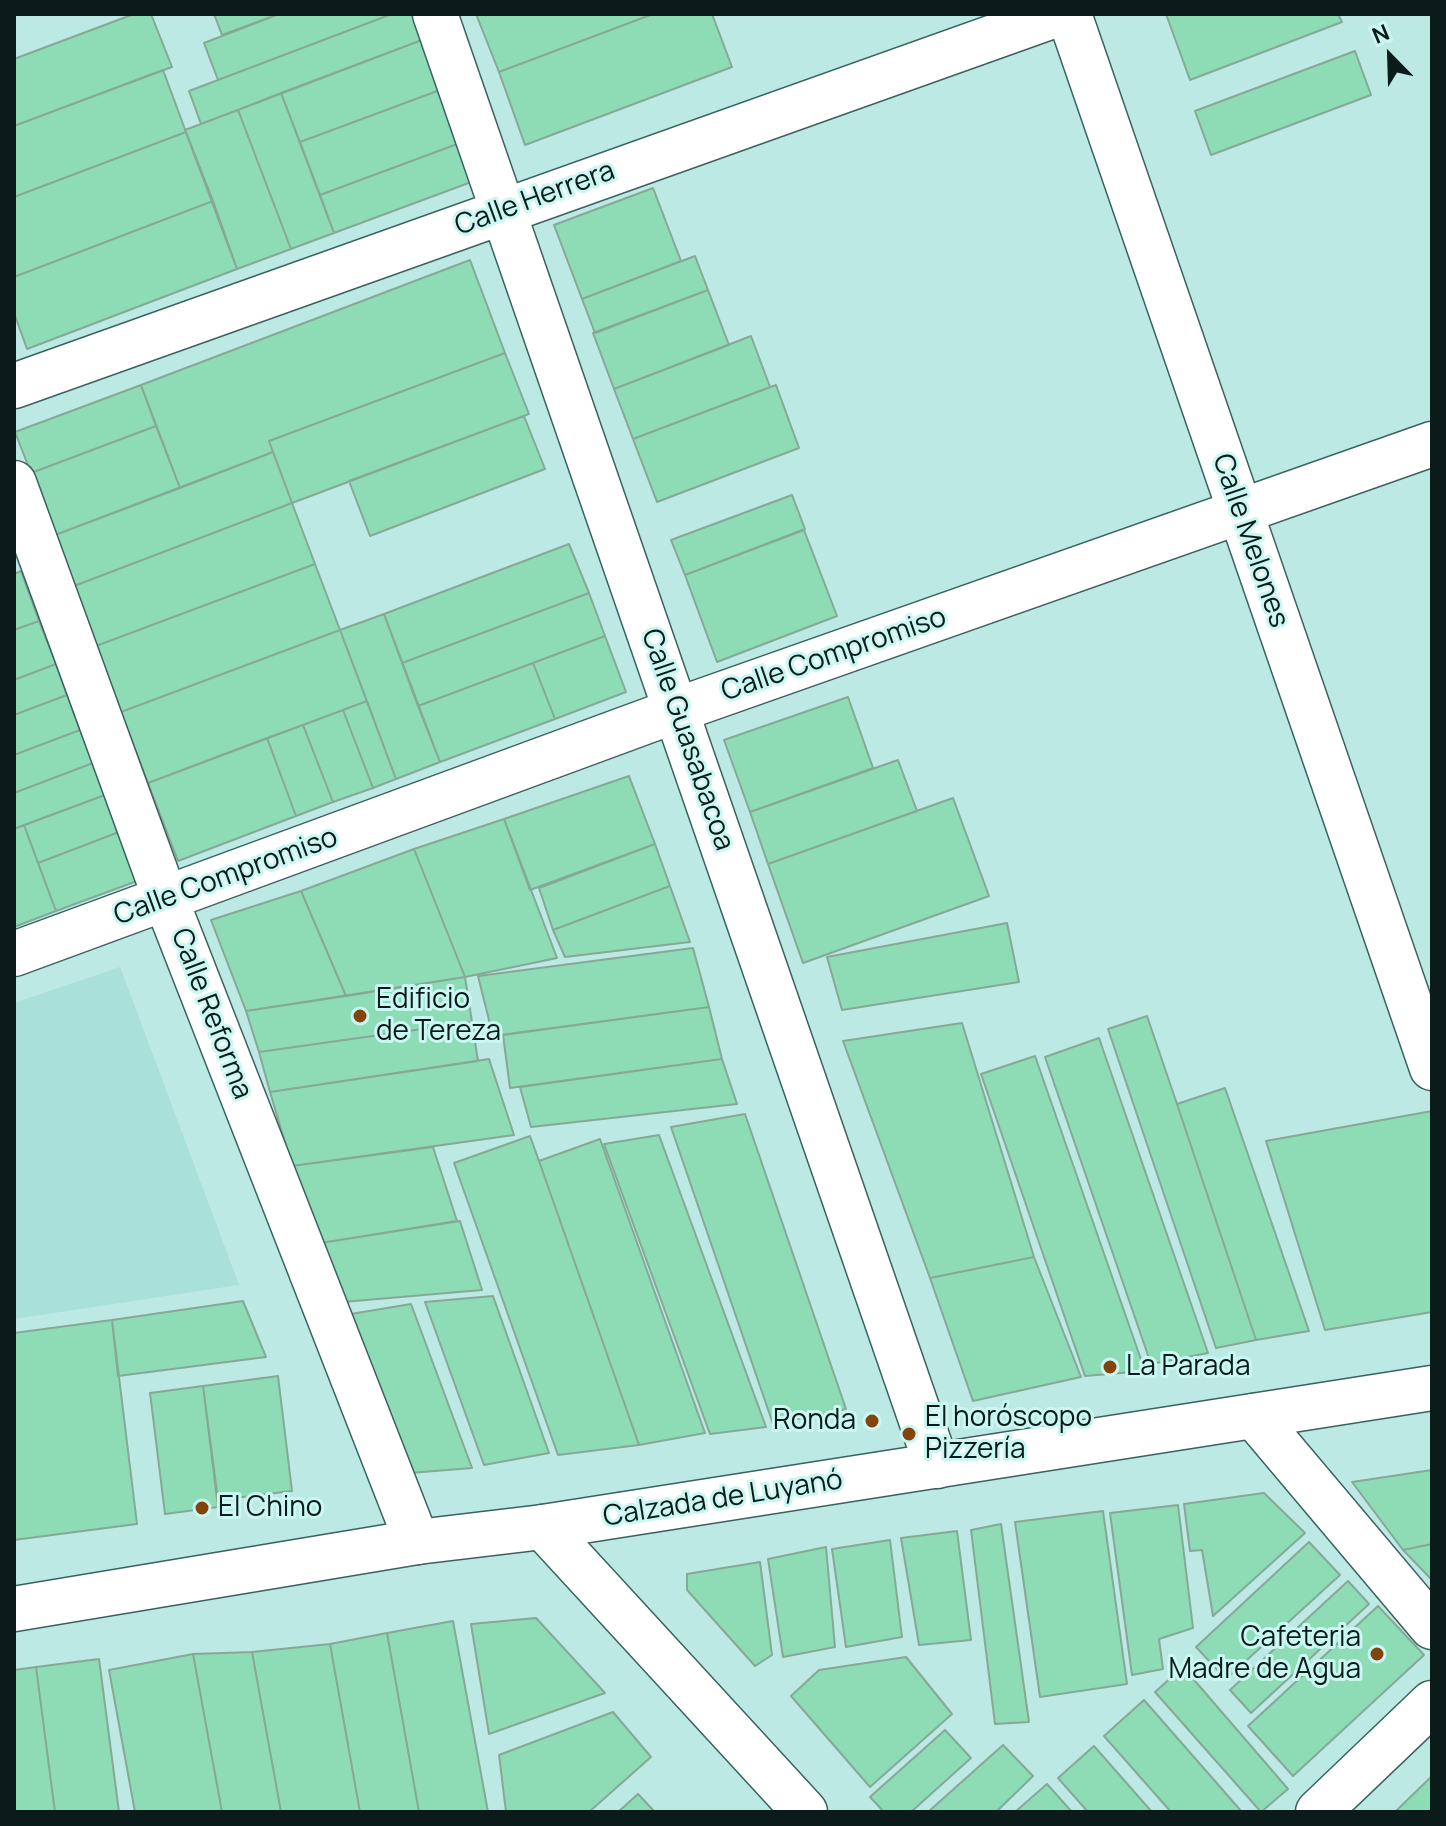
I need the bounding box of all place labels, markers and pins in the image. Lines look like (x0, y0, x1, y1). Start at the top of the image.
place label: Edificio de Tereza (376, 983, 501, 1049)
marker: Edificio de Tereza (351, 1007, 369, 1025)
place label: La Parada (1126, 1350, 1250, 1384)
marker: La Parada (1101, 1358, 1119, 1376)
place label: El horóscopo Pizzería (925, 1401, 1092, 1467)
place label: Ronda (773, 1404, 856, 1438)
marker: Ronda (863, 1412, 881, 1430)
marker: El horóscopo Pizzería (900, 1425, 918, 1443)
place label: El Chino (218, 1491, 322, 1525)
marker: El Chino (193, 1499, 211, 1517)
place label: Cafeteria Madre de Agua (1168, 1621, 1361, 1687)
marker: Cafeteria Madre de Agua (1368, 1645, 1386, 1663)

